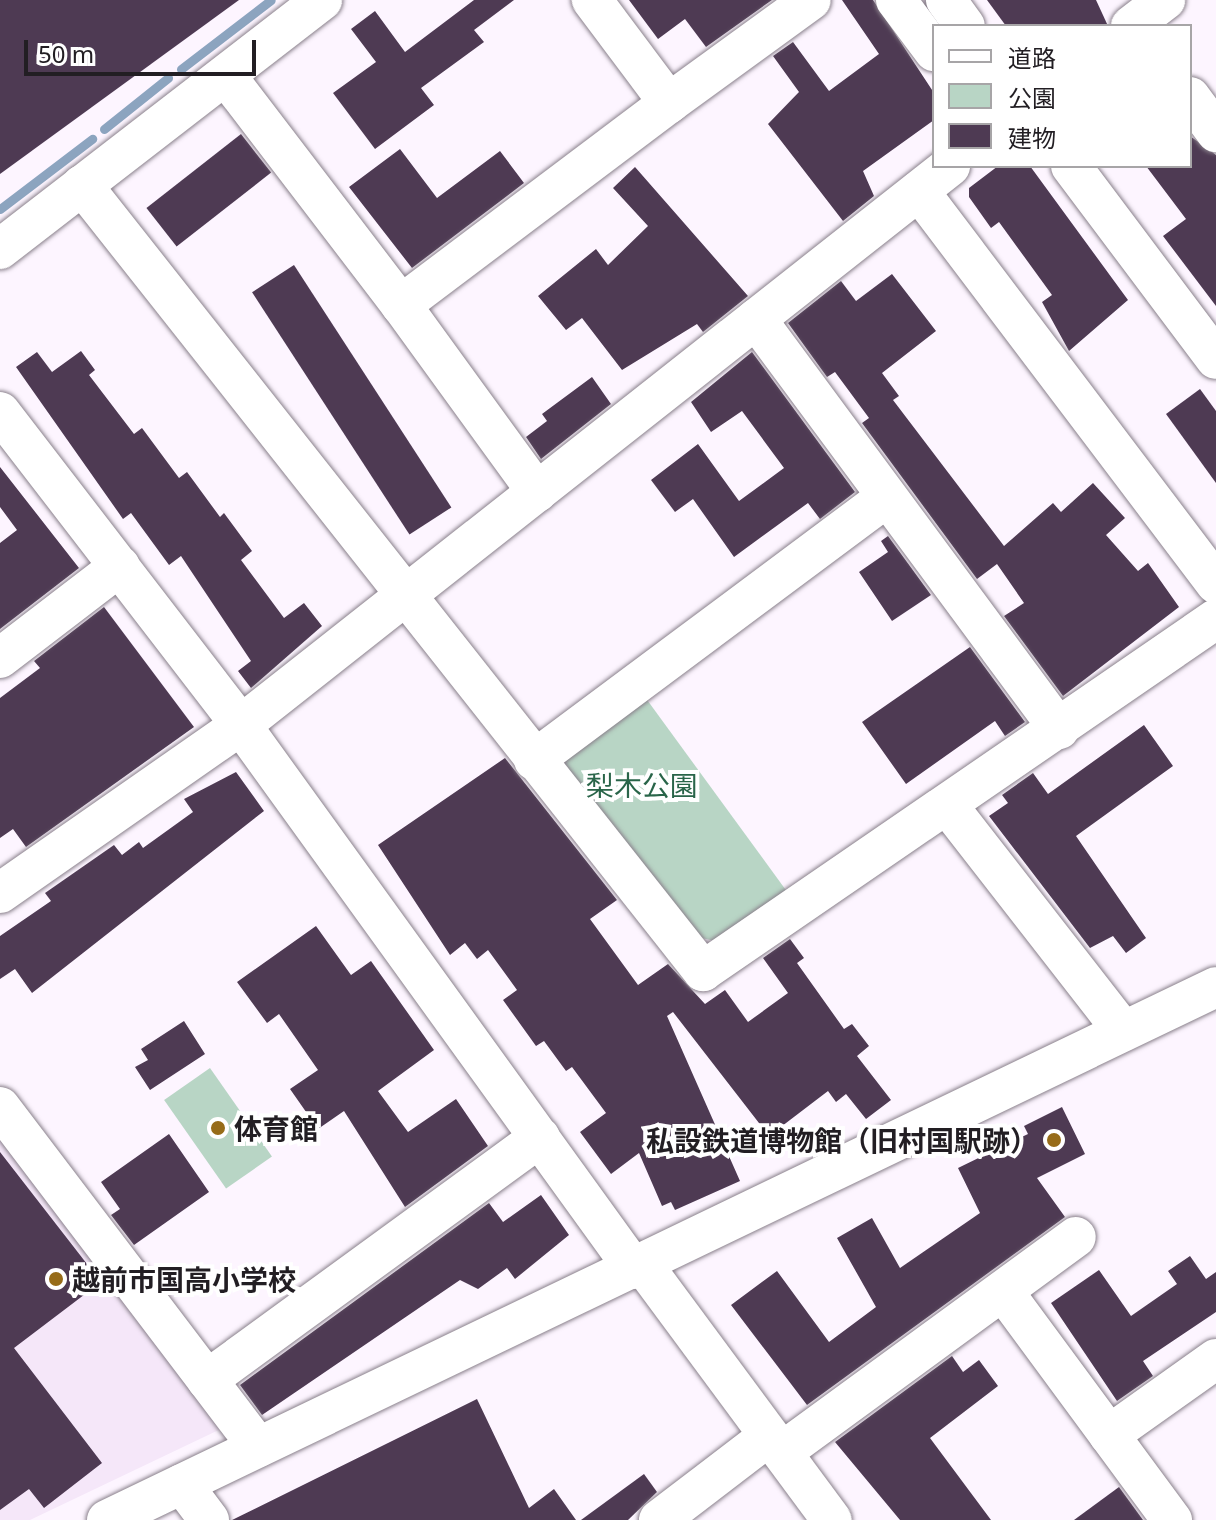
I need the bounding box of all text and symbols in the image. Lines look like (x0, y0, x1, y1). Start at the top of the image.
scale bar (28, 24, 260, 74)
legend (932, 24, 1192, 168)
text: 50 m (38, 37, 94, 70)
text: 道路 (1008, 41, 1056, 74)
text: 公園 (1008, 81, 1056, 114)
text: 建物 (1008, 121, 1056, 154)
park label: 梨木公園 (586, 768, 698, 802)
place label: 体育館 (234, 1111, 318, 1145)
marker: 体育館 (209, 1119, 227, 1137)
place label: 私設鉄道博物館（旧村国駅跡） (646, 1123, 1038, 1157)
marker: 私設鉄道博物館（旧村国駅跡） (1045, 1131, 1063, 1149)
place label: 越前市国高小学校 (72, 1262, 296, 1296)
marker: 越前市国高小学校 (47, 1270, 65, 1288)

